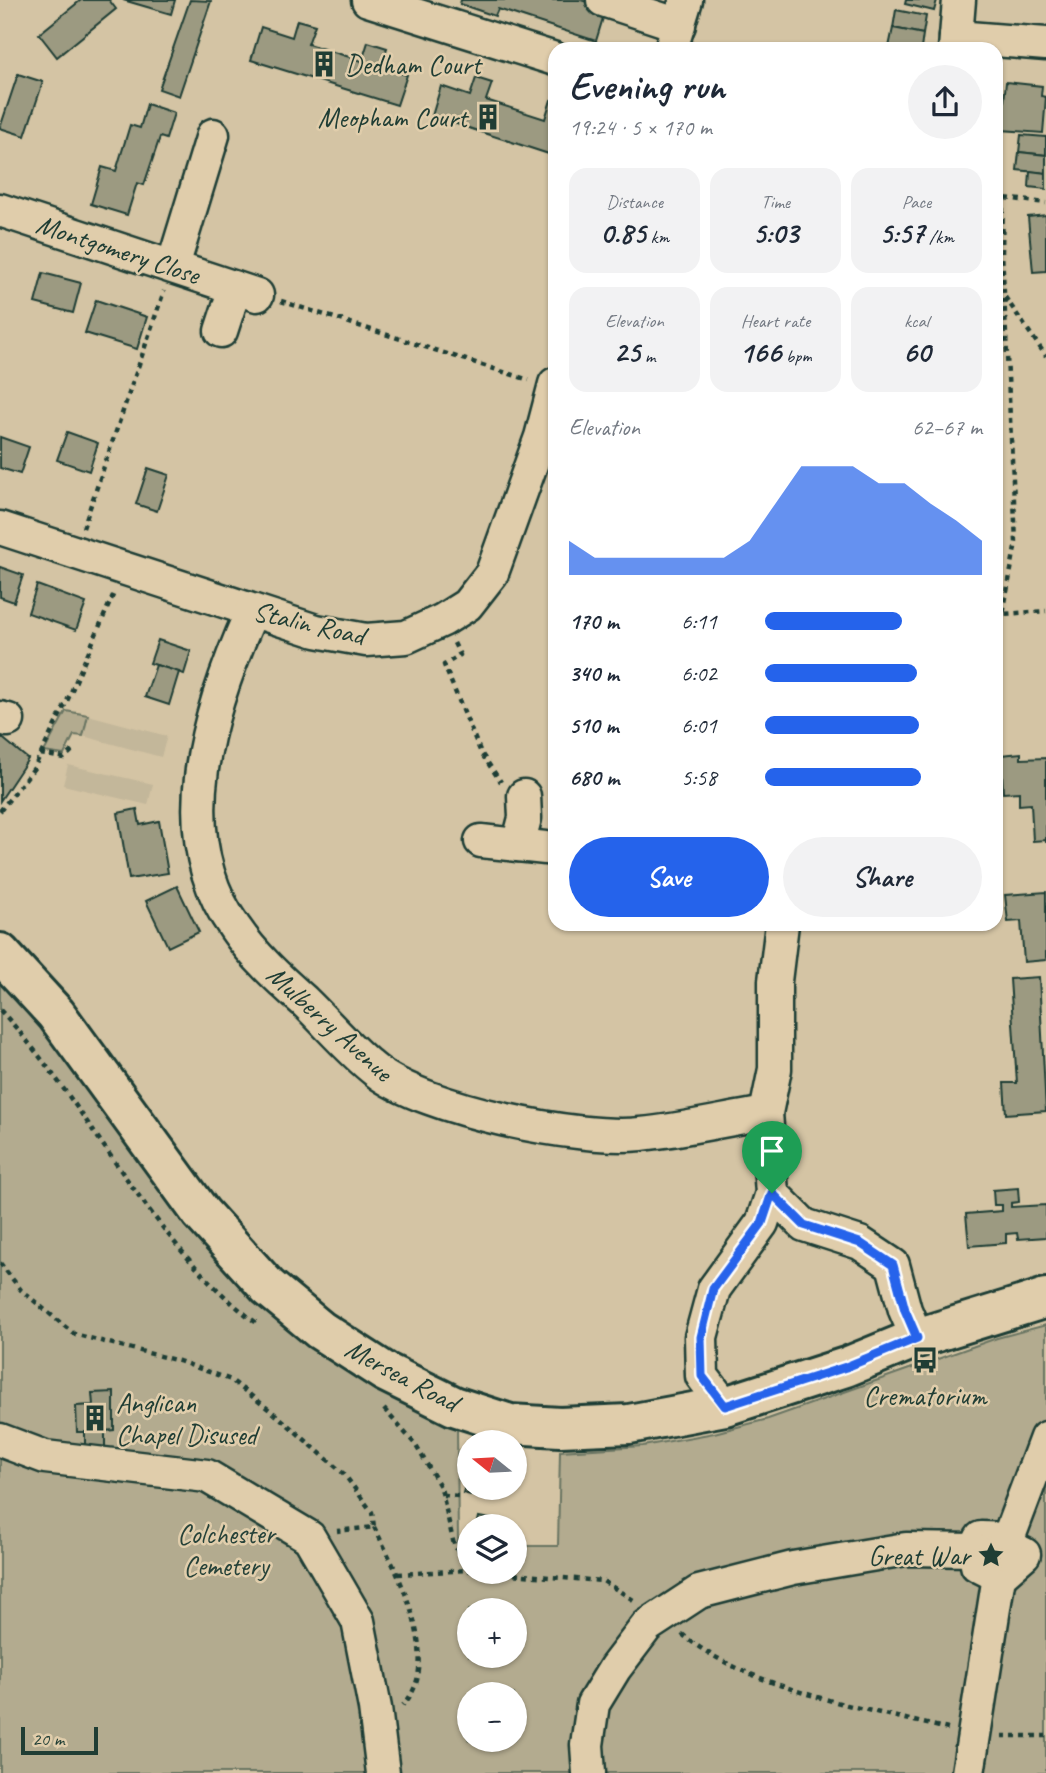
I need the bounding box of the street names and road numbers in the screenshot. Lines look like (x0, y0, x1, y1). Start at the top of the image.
street label: Montgomery Close (32, 206, 206, 292)
street label: Stalin Road (250, 593, 372, 654)
street label: Mulberry Avenue (260, 957, 402, 1090)
street label: Mersea Road (339, 1331, 468, 1421)

